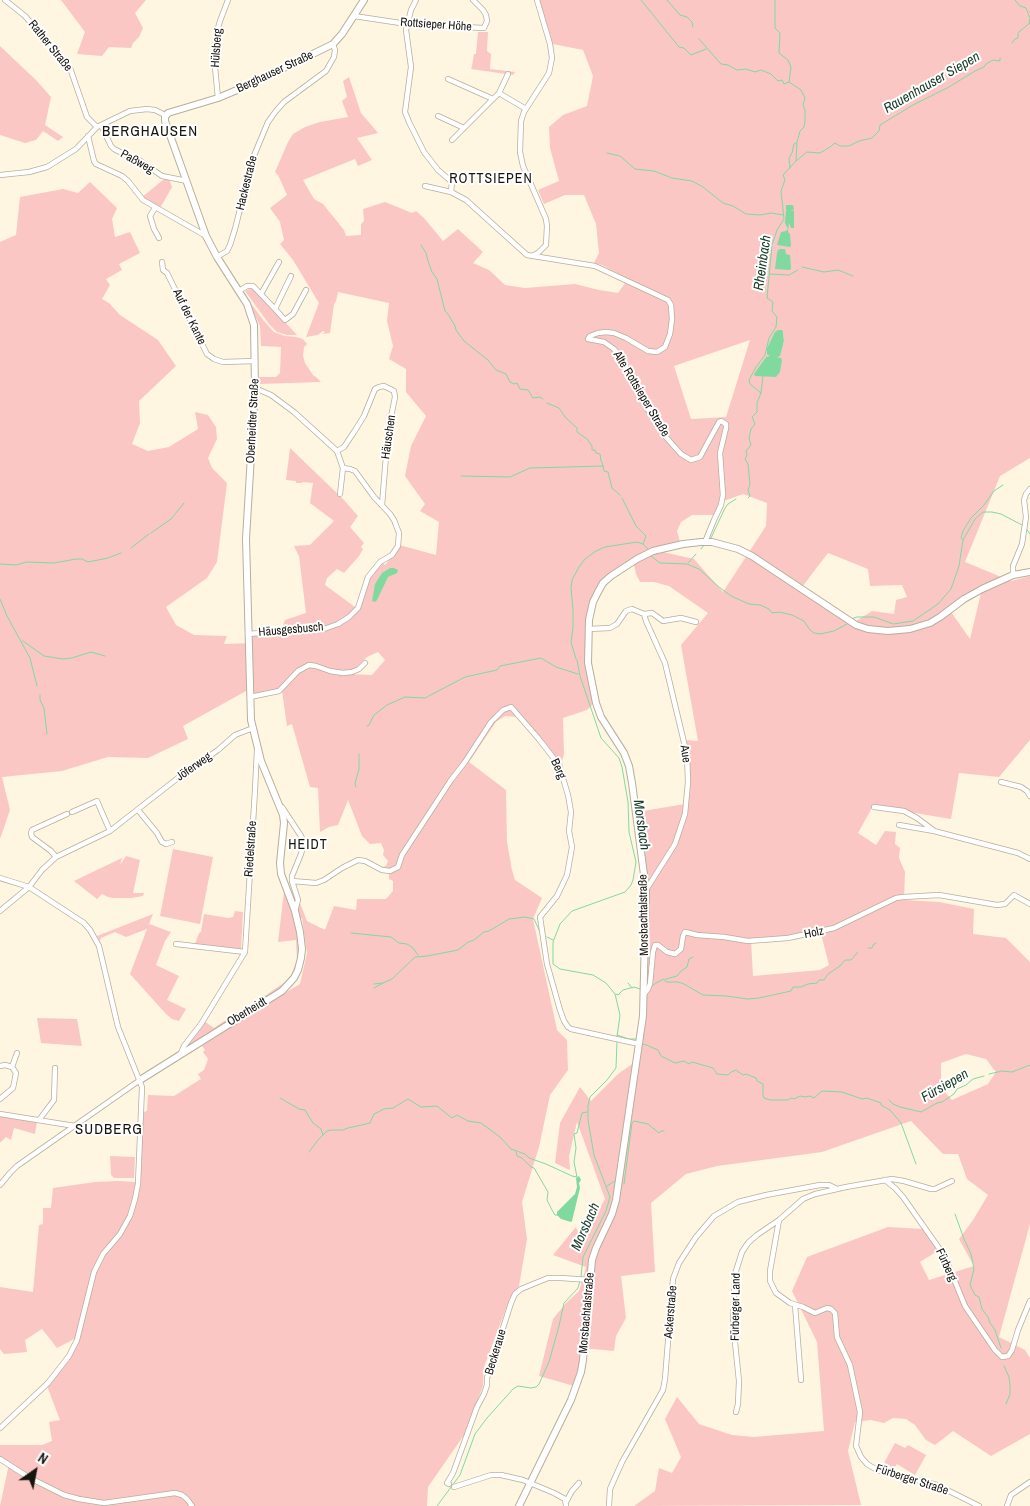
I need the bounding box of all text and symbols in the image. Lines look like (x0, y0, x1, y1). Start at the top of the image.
street label: Rottsieper Höhe (400, 15, 472, 35)
street label: Rather Straße (25, 17, 75, 75)
street label: Hülsberg (208, 28, 226, 68)
street label: Berghauser Straße (234, 48, 316, 96)
water label: Rauenhauser Siepen (881, 49, 983, 117)
district label: BERGHAUSEN (101, 123, 199, 141)
street label: Paßweg (118, 147, 156, 177)
street label: Hackestraße (233, 154, 261, 212)
district label: ROTTSIEPEN (448, 171, 534, 187)
water label: Rheinbach (751, 234, 775, 292)
street label: Auf der Kante (169, 287, 209, 347)
street label: Alte Rottsieper Straße (610, 349, 672, 439)
street label: Oberheidter Straße (244, 378, 262, 464)
street label: Häuschen (379, 414, 399, 460)
street label: Häusgesbusch (258, 620, 324, 640)
street label: Aue (677, 744, 693, 764)
street label: Jöferweg (174, 750, 214, 784)
street label: Berg (547, 757, 569, 781)
water label: Morsbach (629, 799, 653, 851)
street label: Riedelstraße (242, 820, 260, 878)
district label: HEIDT (288, 837, 328, 853)
street label: Morsbachtalstraße (636, 874, 652, 956)
street label: Holz (803, 924, 825, 942)
street label: Oberheidt (225, 995, 269, 1029)
water label: Fürsiepen (918, 1066, 972, 1106)
district label: SUDBERG (74, 1121, 144, 1139)
water label: Morsbach (568, 1201, 604, 1253)
street label: Fürberg (932, 1246, 960, 1284)
street label: Morsbachtalstraße (576, 1272, 598, 1354)
street label: Fürberger Land (728, 1273, 744, 1341)
street label: Ackerstraße (662, 1285, 680, 1339)
street label: Beckeraue (482, 1327, 510, 1377)
north arrow (10, 1446, 60, 1496)
text: N (35, 1449, 52, 1468)
street label: Fürberger Straße (874, 1461, 950, 1499)

